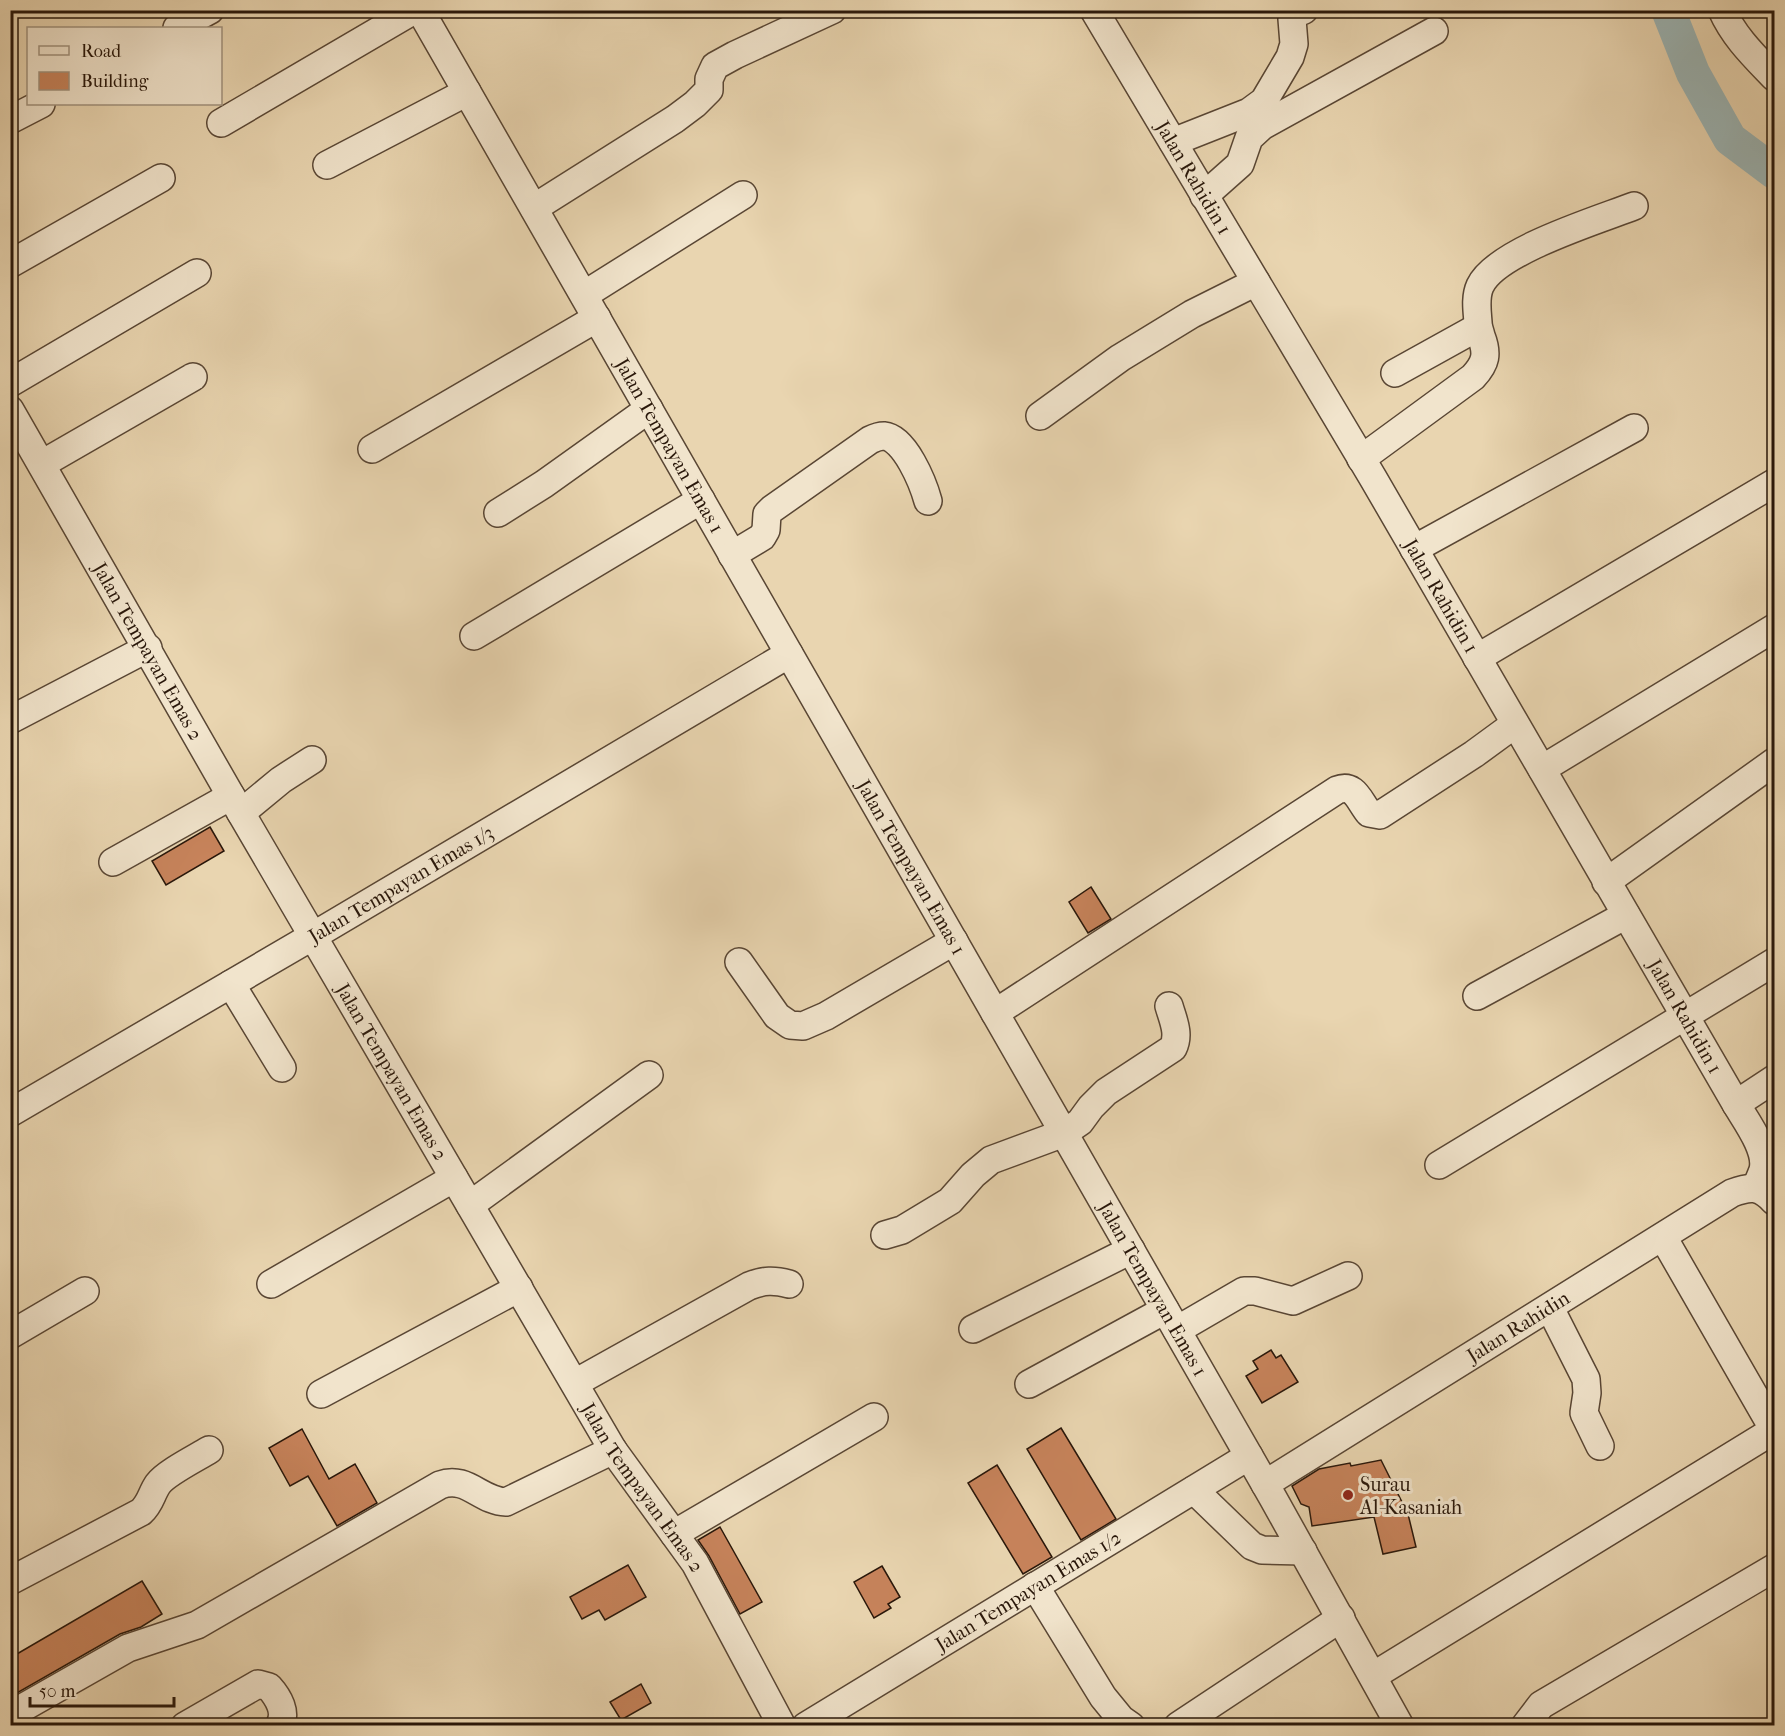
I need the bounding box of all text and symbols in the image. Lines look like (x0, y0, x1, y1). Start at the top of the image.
legend (27, 27, 222, 105)
text: Road (81, 41, 121, 62)
text: Building (81, 71, 149, 92)
street label: Jalan Rahidin 1 (1150, 115, 1237, 238)
street label: Jalan Tempayan Emas 1 (610, 352, 729, 537)
street label: Jalan Rahidin 1 (1398, 533, 1483, 657)
street label: Jalan Tempayan Emas 2 (87, 557, 208, 744)
street label: Jalan Tempayan Emas 1 (851, 774, 971, 959)
street label: Jalan Tempayan Emas 1/3 (303, 820, 497, 949)
street label: Jalan Rahidin 1 (1642, 953, 1727, 1077)
street label: Jalan Tempayan Emas 2 (330, 977, 453, 1164)
street label: Jalan Tempayan Emas 1 (1093, 1196, 1212, 1380)
street label: Jalan Rahidin (1461, 1286, 1574, 1368)
street label: Jalan Tempayan Emas 2 (576, 1397, 709, 1576)
place label: Surau Al-Kasaniah (1359, 1473, 1463, 1519)
marker: Surau Al-Kasaniah (1341, 1488, 1355, 1502)
street label: Jalan Tempayan Emas 1/2 (929, 1525, 1125, 1657)
scale bar (30, 1670, 174, 1708)
text: 50 m (39, 1681, 76, 1702)

